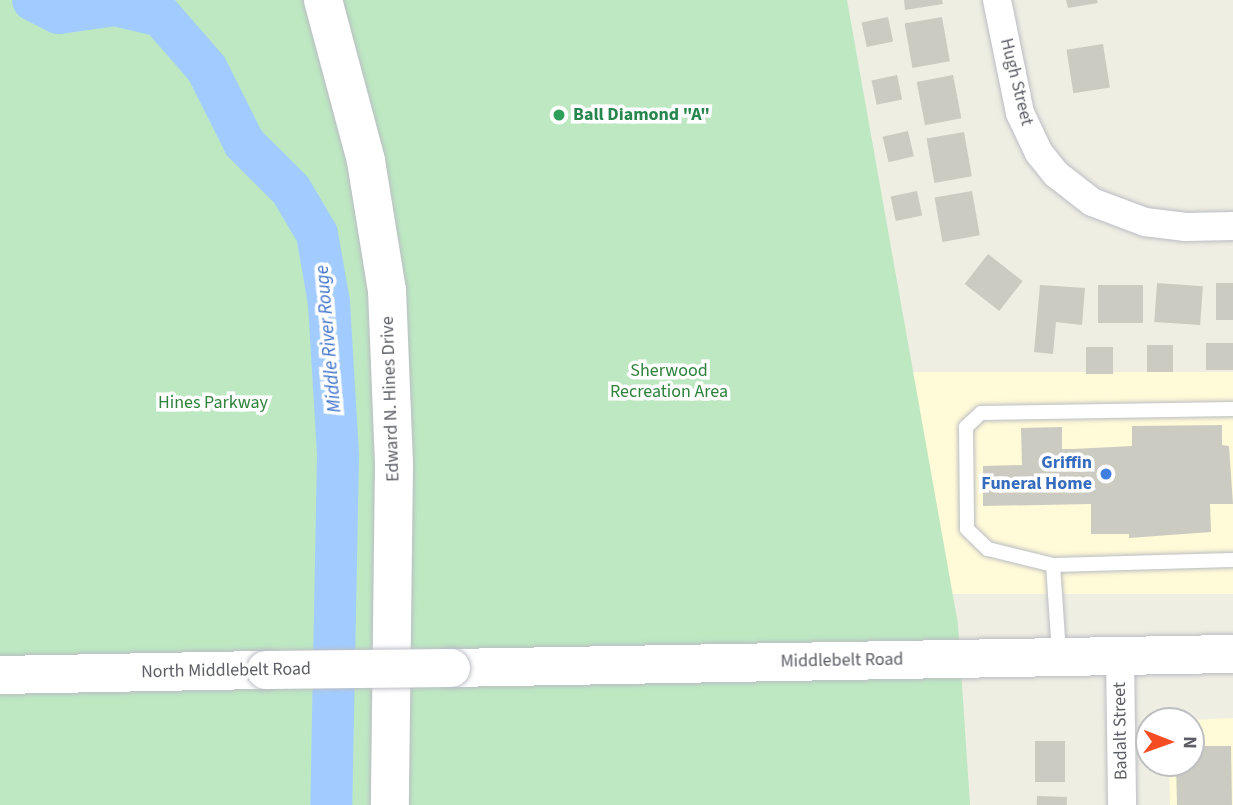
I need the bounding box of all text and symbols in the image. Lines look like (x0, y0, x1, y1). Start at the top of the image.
street label: Hugh Street (995, 36, 1037, 128)
place label: Ball Diamond "A" (573, 104, 710, 126)
marker: Ball Diamond "A" (551, 107, 567, 123)
water label: Middle River Rouge (311, 264, 347, 414)
street label: Edward N. Hines Drive (377, 316, 405, 482)
park label: Sherwood Recreation Area (610, 361, 728, 404)
park label: Hines Parkway (158, 392, 268, 414)
place label: Griffin Funeral Home (981, 453, 1092, 496)
marker: Griffin Funeral Home (1098, 466, 1114, 482)
street label: Middlebelt Road (780, 649, 904, 673)
street label: North Middlebelt Road (141, 659, 311, 683)
street label: Badalt Street (1109, 682, 1133, 780)
north arrow (1135, 707, 1205, 777)
text: N (1176, 736, 1203, 749)

